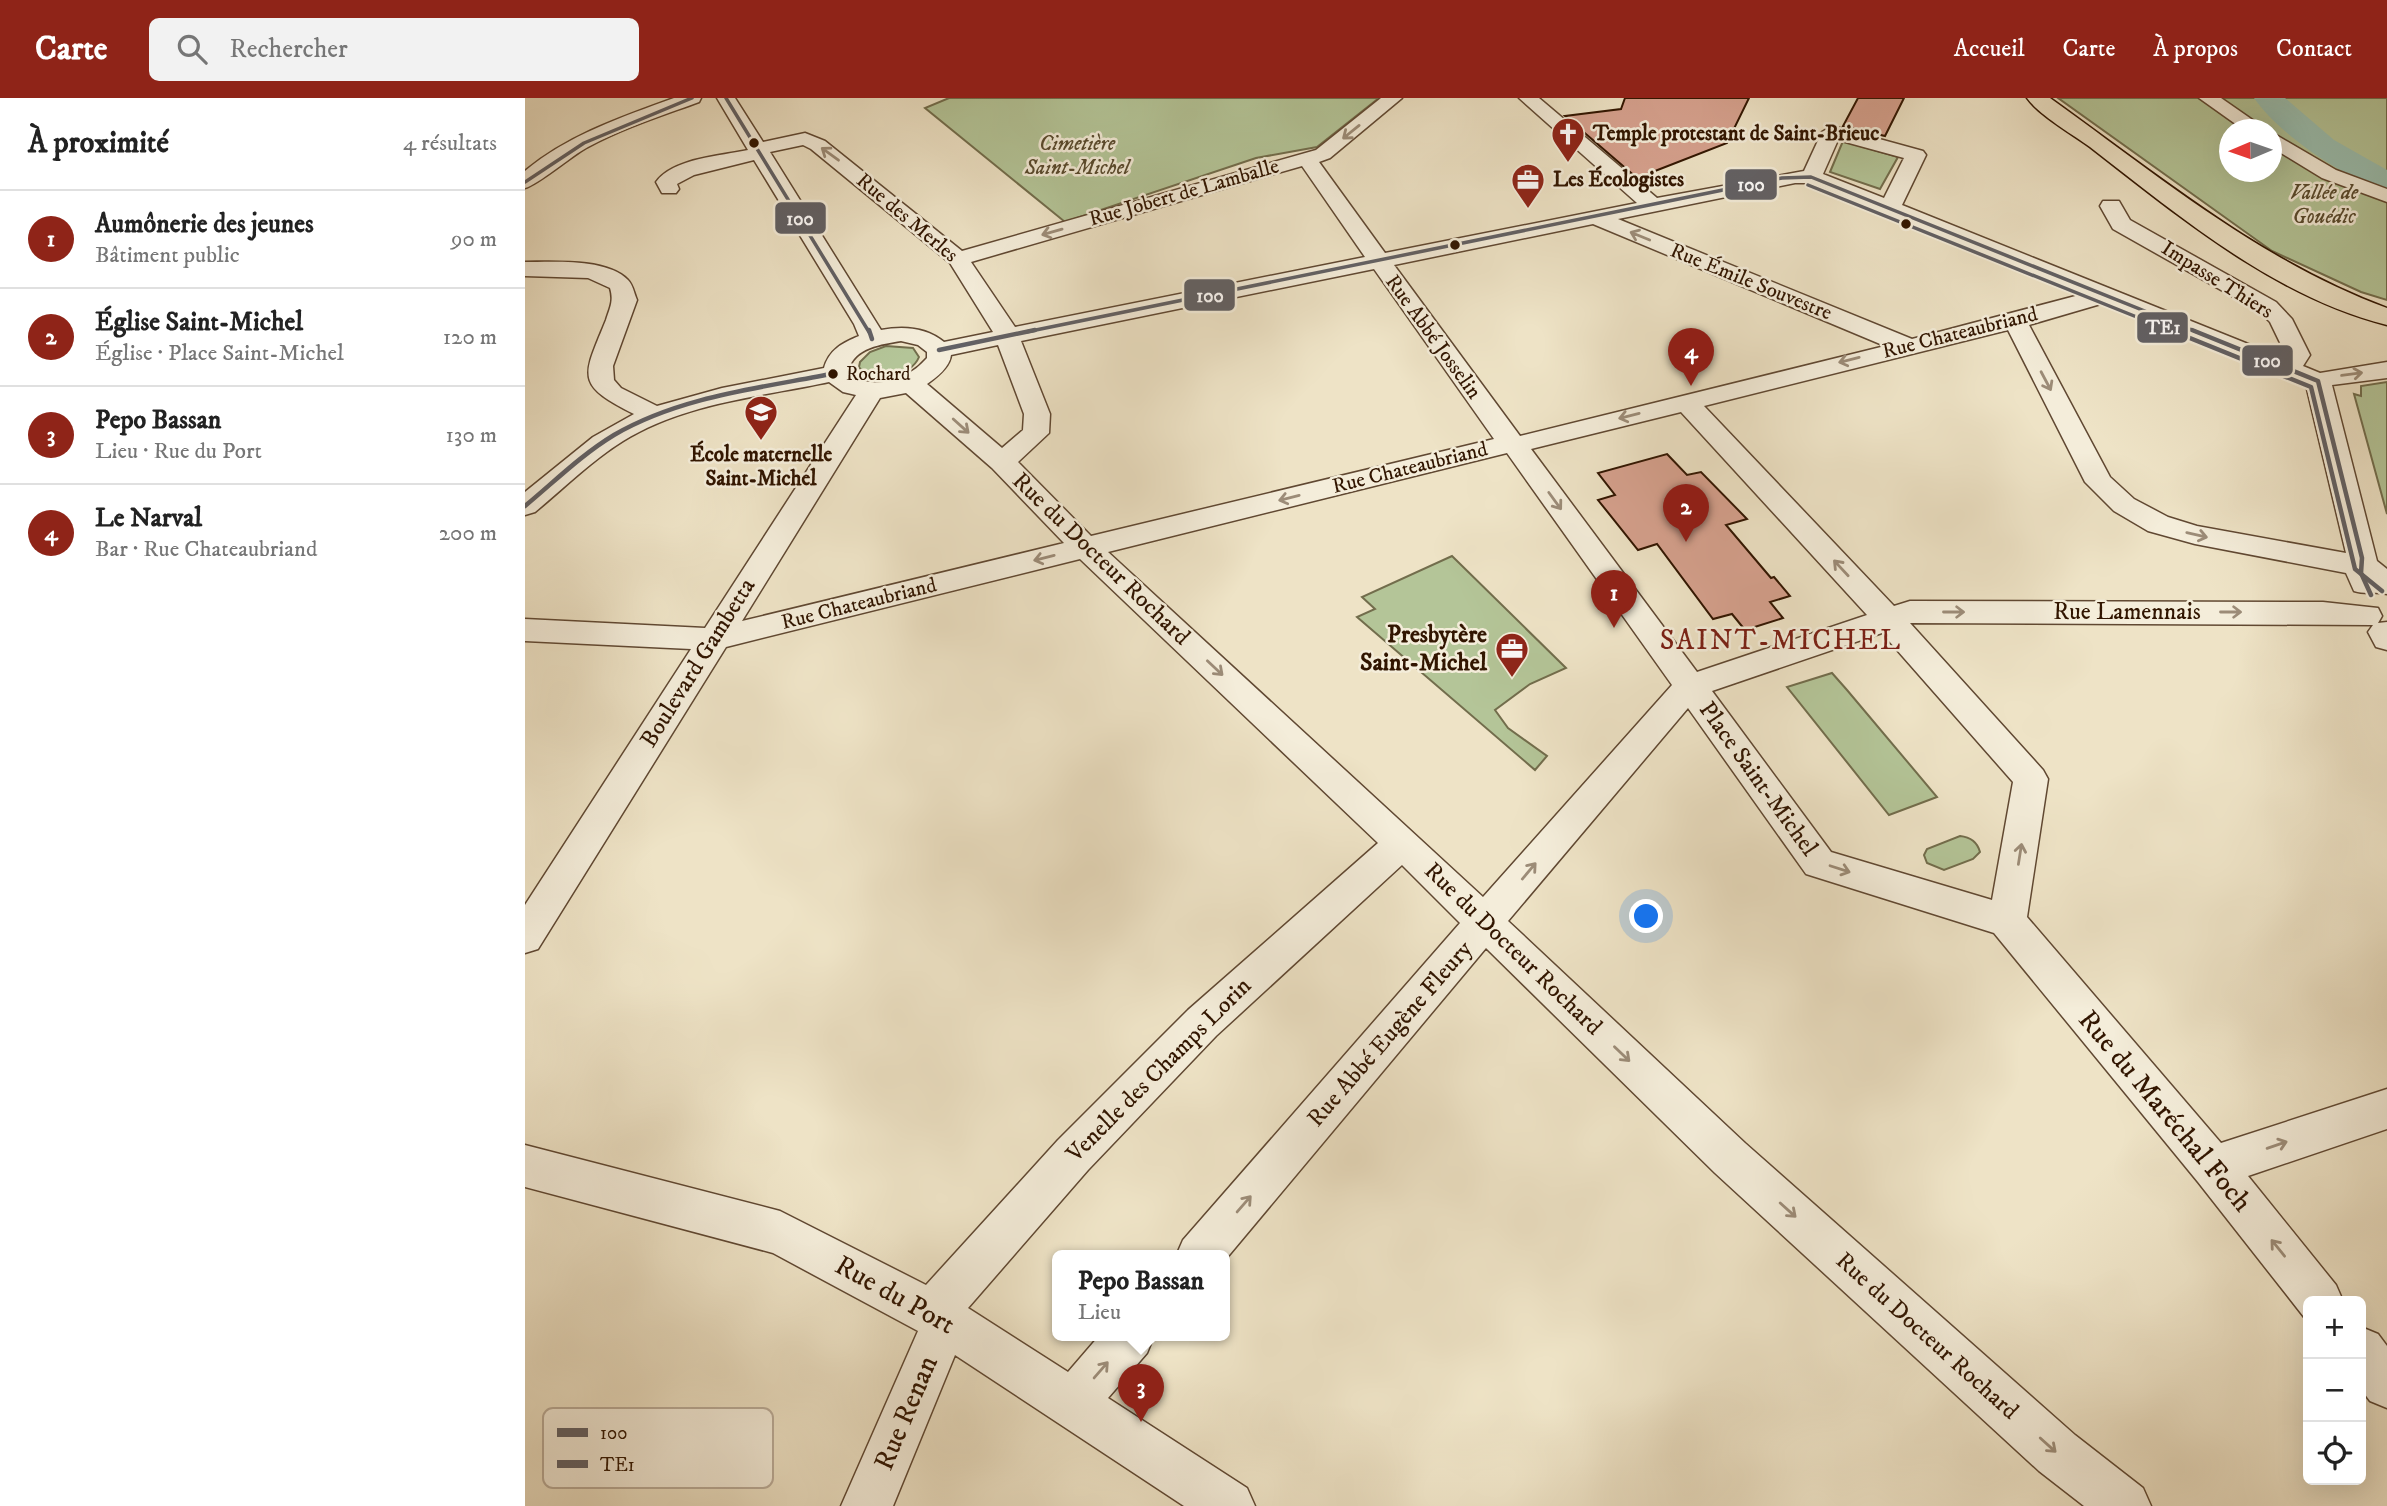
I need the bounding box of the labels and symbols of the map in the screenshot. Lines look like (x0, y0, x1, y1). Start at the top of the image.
church icon: Temple protestant de Saint-Brieuc (1549, 115, 1587, 164)
north arrow (2219, 119, 2282, 182)
place label: Temple protestant de Saint-Brieuc (1592, 121, 1879, 147)
one-way arrow (1343, 124, 1361, 139)
park label: Cimetière Saint-Michel (1024, 131, 1132, 181)
unlabelled marker (747, 136, 761, 150)
one-way arrow (821, 147, 840, 161)
street label: Rue Jobert de Lamballe (1086, 153, 1282, 233)
office icon: Les Écologistes (1509, 161, 1547, 210)
place label: Les Écologistes (1553, 165, 1684, 193)
street label: Rue des Merles (851, 168, 963, 268)
line badge: 100 (1724, 168, 1778, 201)
text: 100 (1737, 174, 1765, 197)
park label: Vallée de Gouédic (2290, 180, 2359, 230)
line badge: 100 (774, 201, 827, 235)
text: 100 (786, 208, 814, 231)
unlabelled marker (1899, 217, 1913, 231)
one-way arrow (1041, 226, 1063, 239)
one-way arrow (1630, 229, 1651, 242)
street label: Impasse Thiers (2156, 235, 2278, 325)
street label: Rue Émile Souvestre (1666, 237, 1836, 326)
unlabelled marker (1448, 238, 1462, 252)
street label: Rue Abbé Josselin (1379, 270, 1487, 404)
line badge: 100 (1183, 278, 1236, 312)
text: 100 (1196, 285, 1224, 308)
street label: Rue Chateaubriand (1880, 301, 2041, 365)
line badge: TE1 (2136, 311, 2189, 344)
text: TE1 (2145, 317, 2180, 340)
pin: 4 (1668, 328, 1714, 386)
line badge: 100 (2241, 344, 2294, 377)
text: 100 (2253, 350, 2281, 373)
one-way arrow (1838, 354, 1861, 367)
place label: Rochard (846, 363, 911, 386)
marker: Rochard (826, 367, 840, 381)
one-way arrow (2341, 367, 2363, 380)
one-way arrow (2040, 371, 2054, 391)
school or university icon: École maternelle Saint-Michel (742, 393, 780, 442)
one-way arrow (1618, 411, 1640, 424)
one-way arrow (952, 418, 970, 434)
street label: Rue Chateaubriand (1330, 436, 1491, 500)
place label: École maternelle Saint-Michel (690, 440, 832, 492)
street label: Rue du Docteur Rochard (1006, 466, 1196, 652)
pin: 2 (1663, 484, 1709, 542)
one-way arrow (1548, 491, 1562, 510)
one-way arrow (1278, 492, 1301, 505)
one-way arrow (2185, 529, 2208, 543)
one-way arrow (1033, 552, 1056, 566)
one-way arrow (1832, 560, 1849, 577)
pin: 1 (1591, 570, 1637, 628)
street label: Boulevard Gambetta (634, 572, 763, 753)
street label: Rue Chateaubriand (779, 572, 940, 636)
street label: Rue Lamennais (2053, 597, 2201, 627)
one-way arrow (1943, 605, 1966, 619)
one-way arrow (2219, 605, 2242, 619)
place label: Presbytère Saint-Michel (1360, 620, 1488, 678)
district label: SAINT-MICHEL (1660, 623, 1902, 658)
office icon: Presbytère Saint-Michel (1493, 630, 1531, 679)
one-way arrow (1206, 659, 1223, 676)
street label: Place Saint-Michel (1692, 696, 1825, 863)
one-way arrow (2013, 843, 2026, 866)
street label: Rue du Docteur Rochard (1418, 856, 1608, 1042)
one-way arrow (1521, 862, 1537, 880)
one-way arrow (1828, 864, 1850, 876)
your location (1629, 899, 1663, 933)
street label: Rue Abbé Eugène Fleury (1301, 934, 1479, 1133)
street label: Venelle des Champs Lorin (1060, 971, 1258, 1169)
street label: Rue du Maréchal Foch (2070, 1003, 2260, 1219)
one-way arrow (1613, 1046, 1630, 1063)
one-way arrow (2266, 1138, 2288, 1150)
one-way arrow (1236, 1195, 1252, 1213)
one-way arrow (1779, 1202, 1797, 1218)
one-way arrow (2270, 1240, 2285, 1258)
street label: Rue du Docteur Rochard (1829, 1246, 2025, 1426)
street label: Rue du Port (829, 1248, 961, 1342)
street label: Rue Renan (866, 1350, 946, 1476)
one-way arrow (1093, 1361, 1109, 1379)
pin: 3 (1118, 1364, 1164, 1422)
legend (543, 1408, 773, 1488)
text: 100 (600, 1422, 627, 1445)
one-way arrow (2038, 1436, 2056, 1452)
text: TE1 (600, 1454, 635, 1477)

